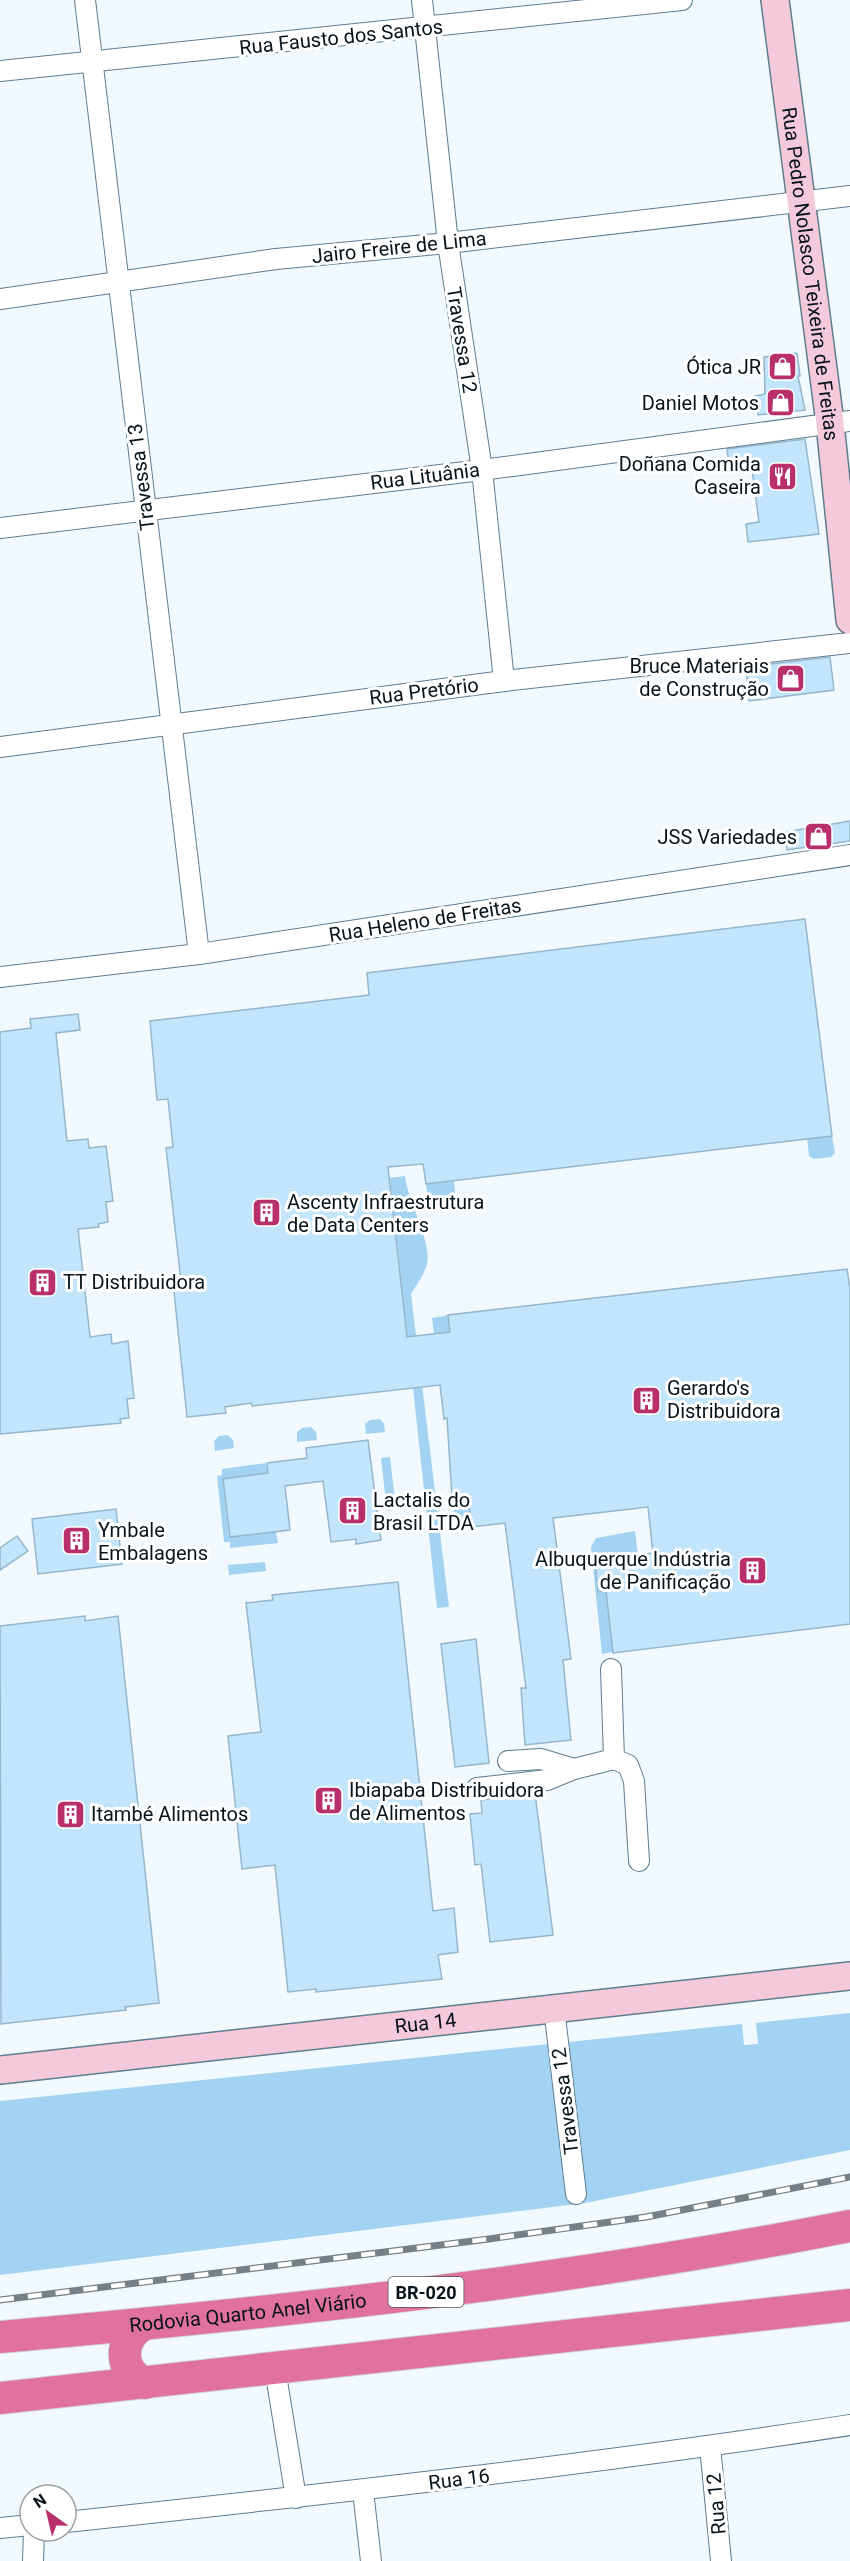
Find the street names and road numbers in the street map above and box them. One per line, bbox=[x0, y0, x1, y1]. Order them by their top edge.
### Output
street label: Rua Fausto dos Santos bbox=[238, 14, 444, 60]
street label: Rua Pedro Nolasco Teixeira de Freitas bbox=[777, 105, 844, 442]
street label: Jairo Freire de Lima bbox=[310, 226, 488, 268]
street label: Travessa 12 bbox=[442, 285, 482, 395]
street label: Travessa 13 bbox=[123, 422, 159, 532]
street label: Rua Lituânia bbox=[369, 457, 481, 495]
street label: Rua Pretório bbox=[368, 672, 480, 710]
street label: Rua Heleno de Freitas bbox=[327, 893, 523, 947]
street label: Rua 14 bbox=[393, 2008, 457, 2038]
street label: Travessa 12 bbox=[547, 2046, 583, 2156]
road number: BR-020 bbox=[388, 2277, 464, 2307]
street label: Rodovia Quarto Anel Viário bbox=[128, 2288, 368, 2337]
street label: Rua 16 bbox=[427, 2463, 491, 2495]
street label: Rua 12 bbox=[701, 2472, 731, 2536]

